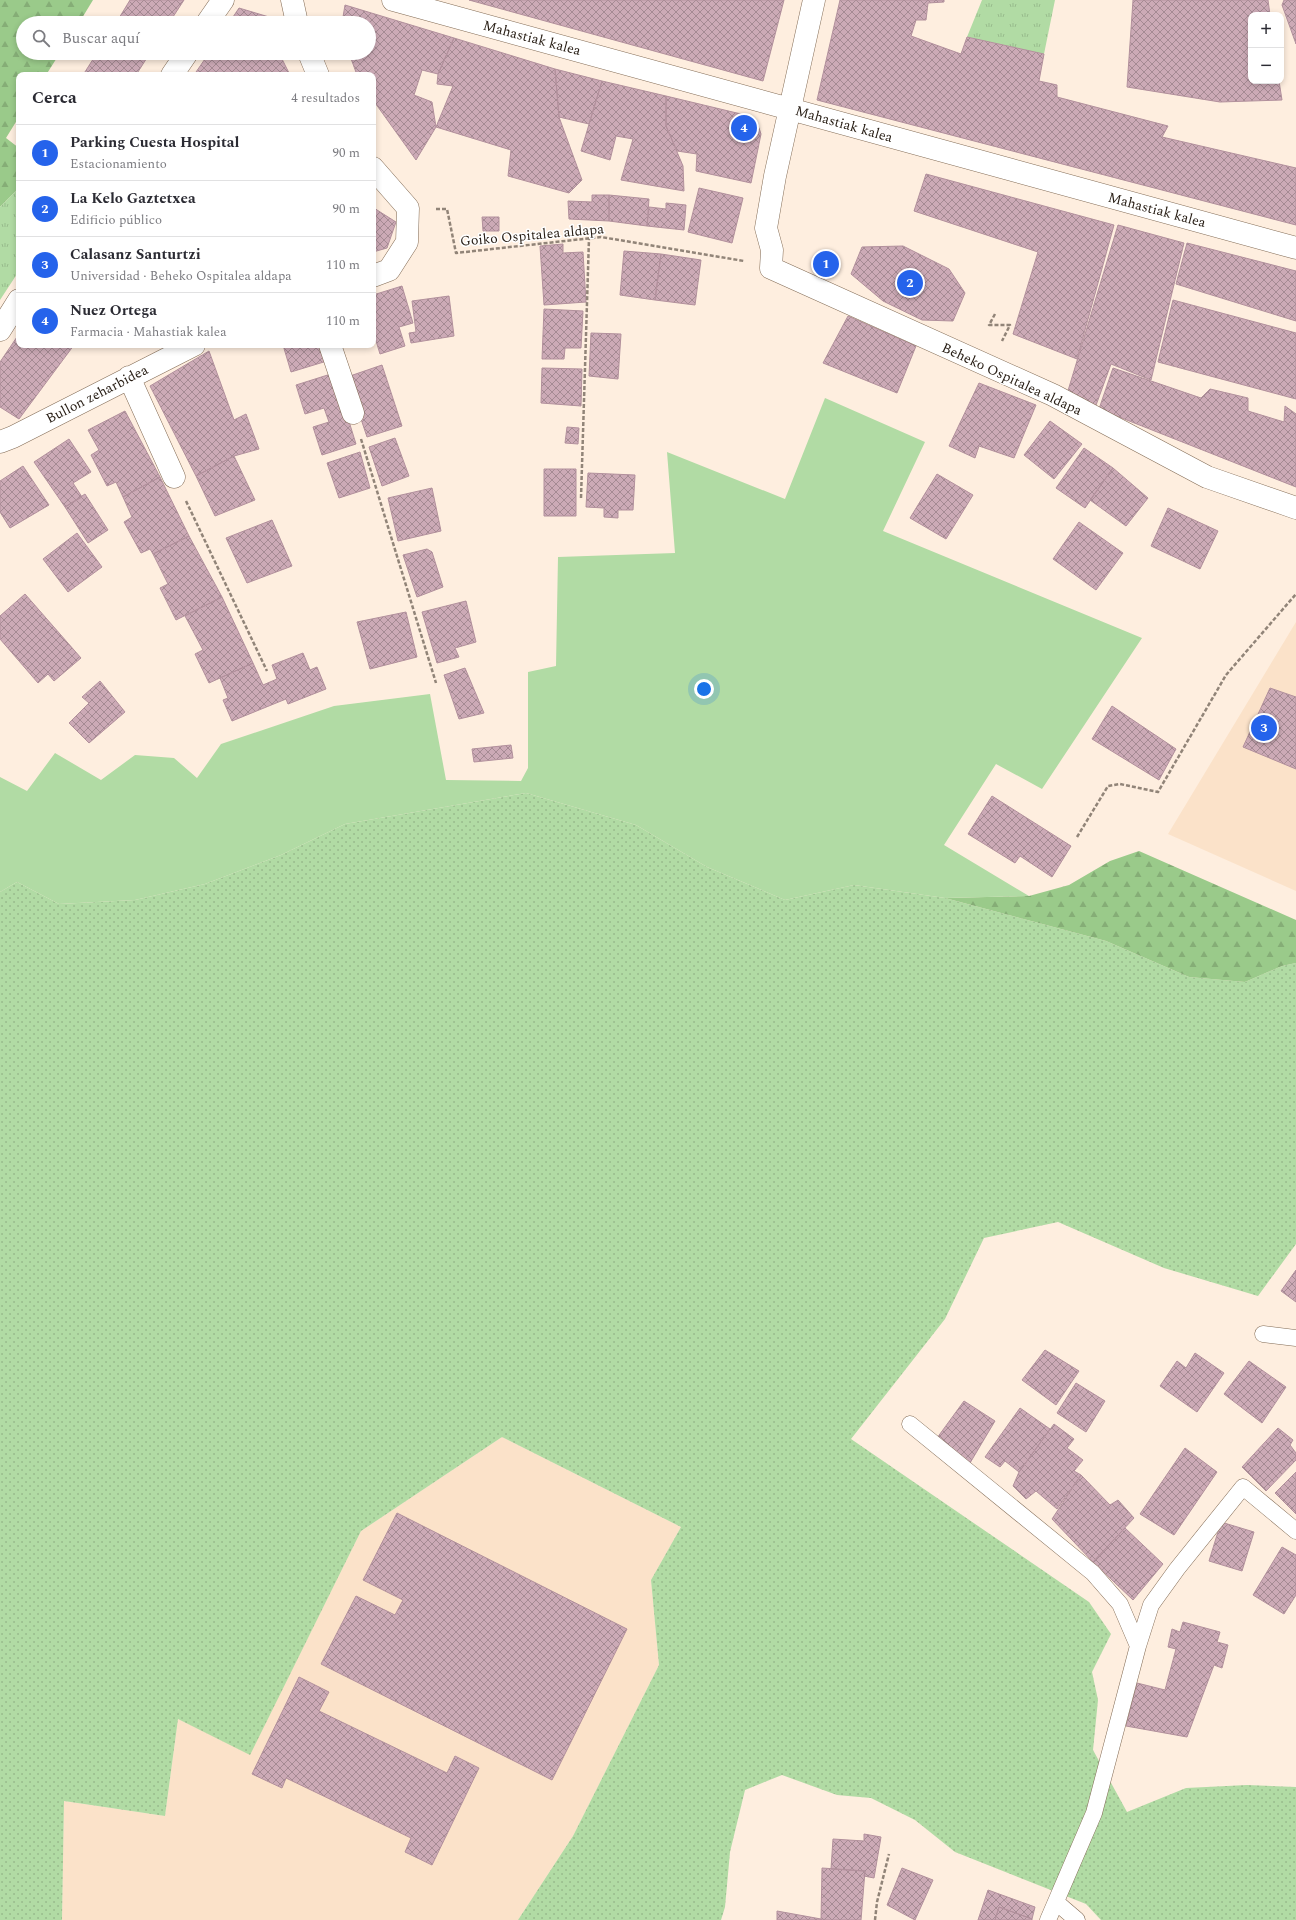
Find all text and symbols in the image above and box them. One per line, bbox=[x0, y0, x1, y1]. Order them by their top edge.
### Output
map controls bbox=[1248, 12, 1284, 84]
button: + bbox=[1248, 12, 1284, 48]
street label: Mahastiak kalea bbox=[481, 15, 583, 61]
search box bbox=[16, 16, 376, 60]
icon: search bbox=[30, 27, 52, 49]
text: Buscar aquí bbox=[62, 27, 140, 50]
button: − bbox=[1248, 48, 1284, 84]
text: Cerca bbox=[32, 85, 77, 111]
text: 4 resultados bbox=[291, 88, 360, 108]
street label: Mahastiak kalea bbox=[793, 100, 895, 148]
pin: 4 bbox=[731, 113, 757, 143]
text: Parking Cuesta Hospital bbox=[70, 131, 239, 154]
text: 1 bbox=[41, 143, 49, 163]
text: 90 m bbox=[333, 143, 360, 163]
text: Estacionamiento bbox=[70, 154, 167, 174]
text: La Kelo Gaztetxea bbox=[70, 187, 196, 210]
street label: Mahastiak kalea bbox=[1106, 187, 1208, 233]
text: 2 bbox=[41, 199, 49, 219]
text: 90 m bbox=[333, 199, 360, 219]
text: Edificio público bbox=[70, 210, 162, 230]
street label: Goiko Ospitalea aldapa bbox=[459, 218, 605, 252]
text: Calasanz Santurtzi bbox=[70, 243, 201, 266]
pin: 1 bbox=[813, 249, 839, 279]
text: 3 bbox=[41, 255, 49, 275]
text: 110 m bbox=[326, 255, 360, 275]
text: Universidad · Beheko Ospitalea aldapa bbox=[70, 266, 292, 286]
pin: 2 bbox=[897, 268, 923, 298]
text: Nuez Ortega bbox=[70, 299, 157, 322]
text: 4 bbox=[41, 311, 49, 331]
text: 110 m bbox=[326, 311, 360, 331]
text: Farmacia · Mahastiak kalea bbox=[70, 322, 227, 342]
street label: Beheko Ospitalea aldapa bbox=[938, 337, 1086, 421]
street label: Bullon zeharbidea bbox=[42, 359, 152, 429]
your location bbox=[694, 679, 714, 699]
pin: 3 bbox=[1251, 713, 1277, 743]

